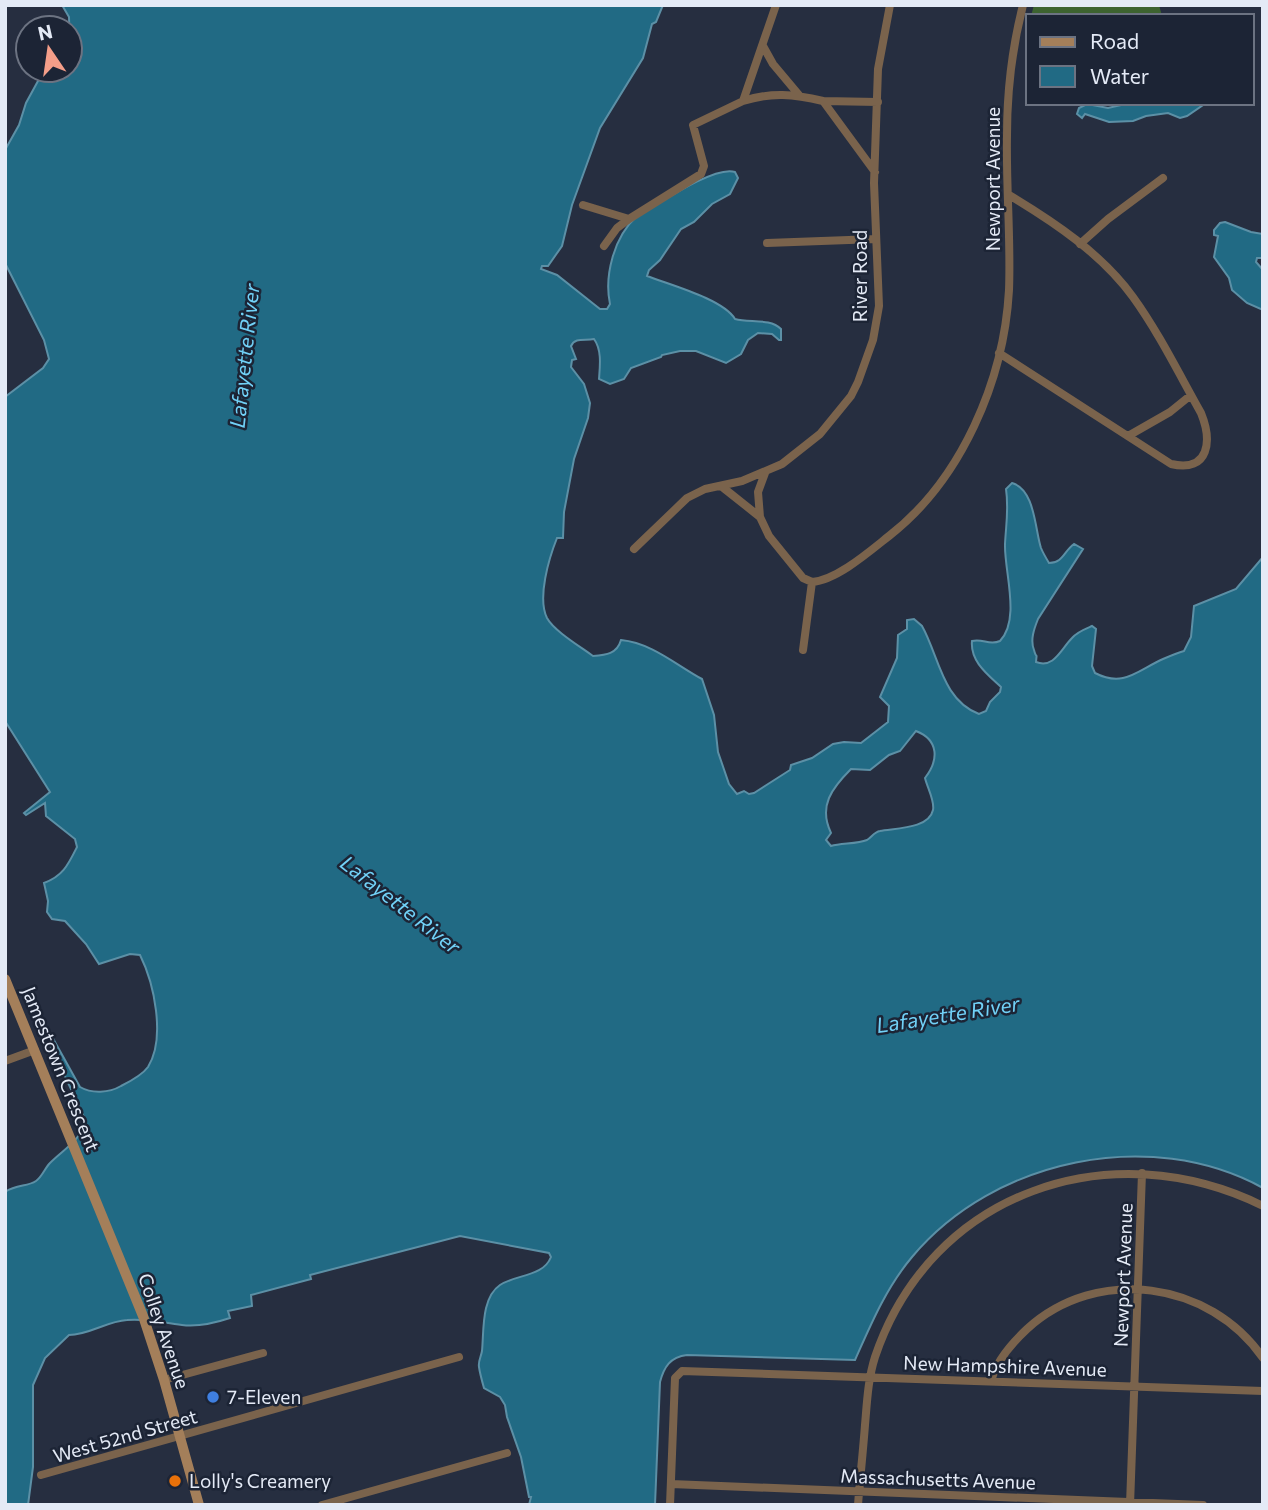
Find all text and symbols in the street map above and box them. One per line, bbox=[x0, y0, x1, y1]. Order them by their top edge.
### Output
north arrow bbox=[14, 14, 84, 84]
legend bbox=[1026, 14, 1254, 105]
text: N bbox=[36, 19, 55, 45]
text: Road bbox=[1090, 28, 1139, 53]
text: Water bbox=[1090, 63, 1149, 88]
street label: Newport Avenue bbox=[981, 107, 1004, 251]
street label: River Road bbox=[848, 230, 871, 322]
water label: Lafayette River bbox=[224, 282, 264, 429]
water label: Lafayette River bbox=[336, 849, 466, 959]
street label: Jamestown Crescent bbox=[18, 983, 105, 1155]
water label: Lafayette River bbox=[874, 990, 1022, 1037]
street label: Newport Avenue bbox=[1108, 1202, 1137, 1347]
street label: Colley Avenue bbox=[134, 1270, 195, 1392]
street label: New Hampshire Avenue bbox=[903, 1350, 1107, 1381]
place label: 7-Eleven bbox=[227, 1385, 301, 1408]
marker: 7-Eleven bbox=[205, 1389, 221, 1405]
street label: West 52nd Street bbox=[50, 1404, 200, 1467]
street label: Massachusetts Avenue bbox=[840, 1464, 1036, 1493]
place label: Lolly's Creamery bbox=[189, 1469, 331, 1492]
marker: Lolly's Creamery bbox=[167, 1473, 183, 1489]

